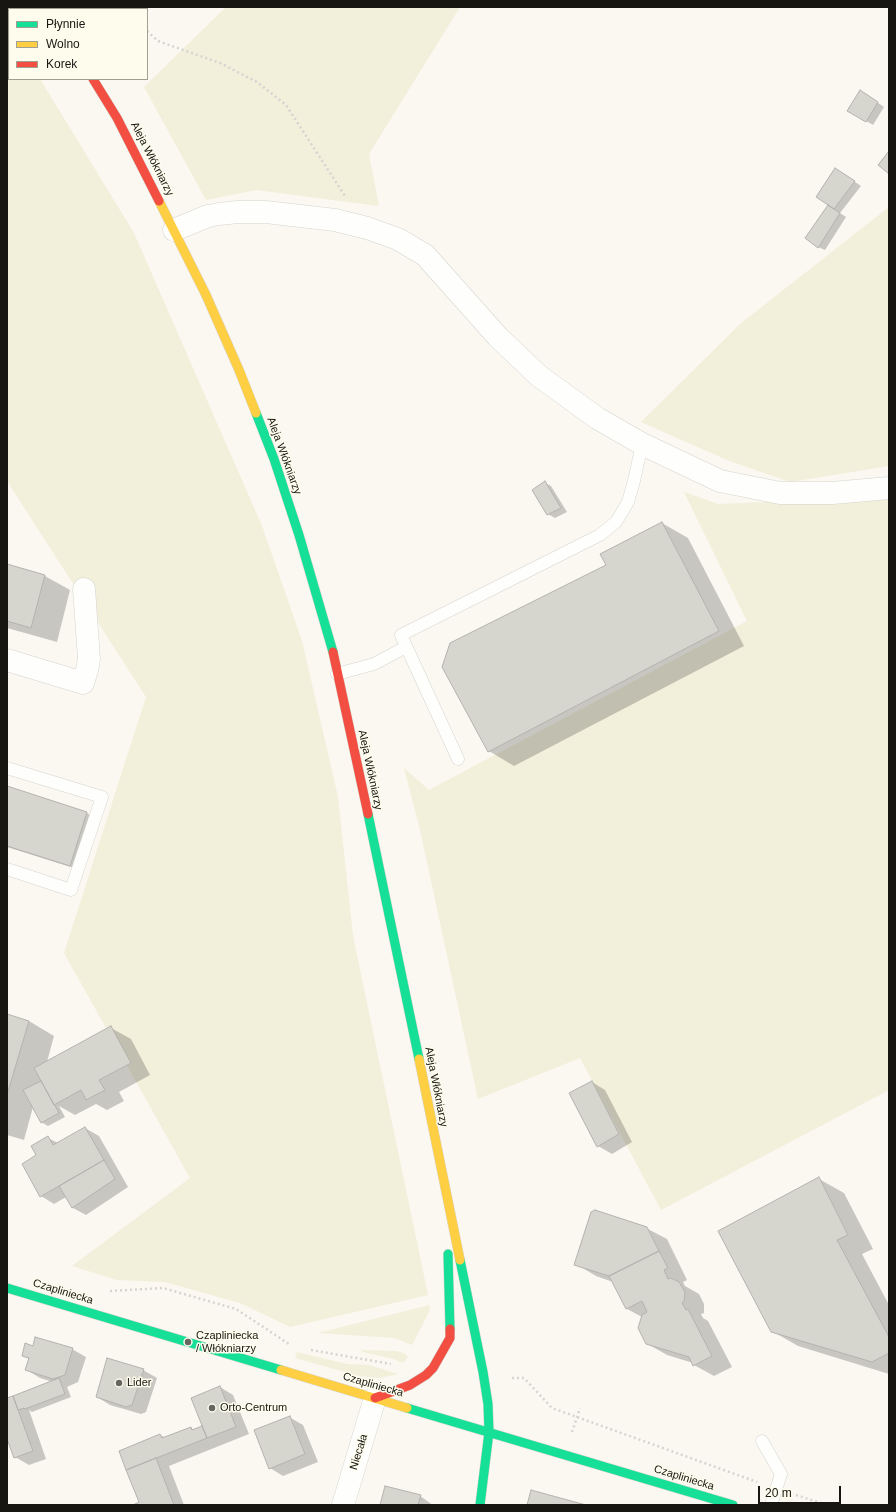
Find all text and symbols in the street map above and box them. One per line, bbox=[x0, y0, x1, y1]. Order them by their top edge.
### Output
legend bbox=[8, 8, 148, 80]
text: Płynnie bbox=[46, 17, 85, 31]
text: Wolno bbox=[46, 37, 80, 51]
text: Korek bbox=[46, 57, 77, 71]
street label: Aleja Włókniarzy bbox=[128, 120, 176, 198]
street label: Aleja Włókniarzy bbox=[264, 416, 304, 496]
street label: Aleja Włókniarzy bbox=[355, 729, 385, 811]
street label: Aleja Włókniarzy bbox=[422, 1046, 450, 1128]
street label: Czapliniecka bbox=[31, 1277, 95, 1307]
place label: Czapliniecka / Włókniarzy bbox=[196, 1329, 258, 1355]
marker: Czapliniecka / Włókniarzy bbox=[183, 1337, 193, 1347]
street label: Czapliniecka bbox=[341, 1370, 405, 1400]
place label: Lider bbox=[127, 1376, 151, 1390]
marker: Lider bbox=[114, 1378, 124, 1388]
place label: Orto-Centrum bbox=[220, 1401, 287, 1415]
marker: Orto-Centrum bbox=[207, 1403, 217, 1413]
street label: Niecała bbox=[347, 1433, 371, 1471]
street label: Czapliniecka bbox=[652, 1463, 716, 1493]
scale bar bbox=[760, 1478, 843, 1504]
text: 20 m bbox=[765, 1486, 792, 1500]

